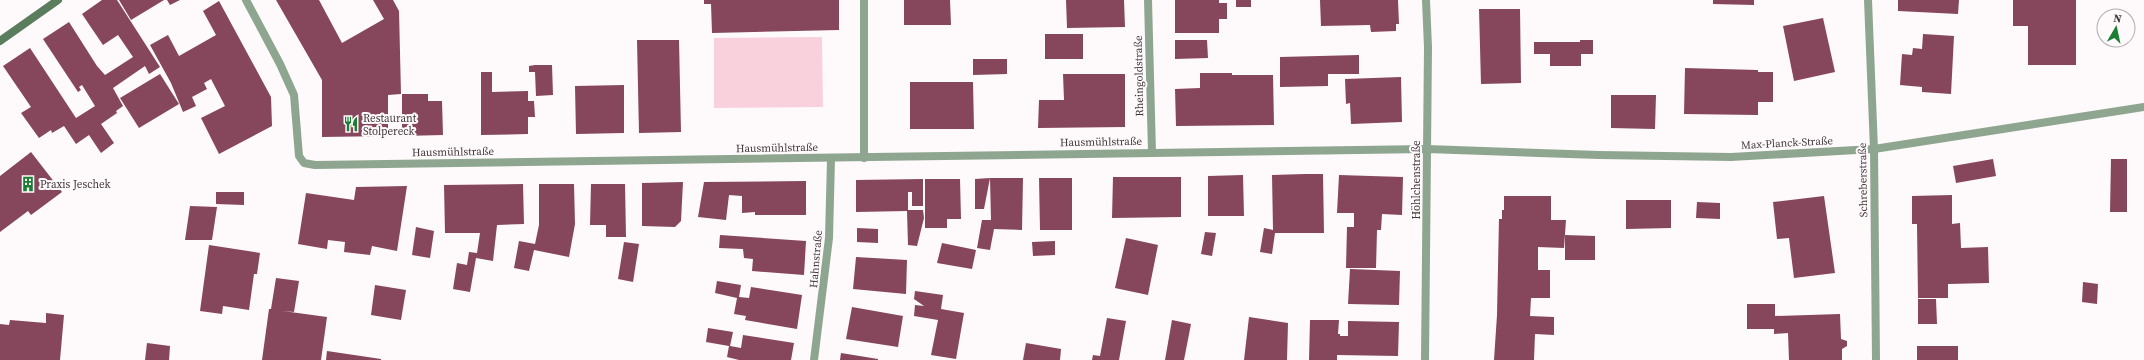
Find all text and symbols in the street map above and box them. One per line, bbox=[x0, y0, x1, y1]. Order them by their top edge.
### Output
north arrow bbox=[2096, 8, 2136, 48]
text: N bbox=[2112, 11, 2123, 27]
street label: Rheingoldstraße bbox=[1131, 35, 1147, 117]
place label: Restaurant Stolpereck bbox=[363, 111, 417, 139]
restaurant icon: Restaurant Stolpereck bbox=[342, 115, 360, 133]
street label: Max-Planck-Straße bbox=[1741, 133, 1834, 153]
street label: Hausmühlstraße bbox=[1060, 134, 1143, 150]
street label: Hausmühlstraße bbox=[736, 140, 819, 156]
street label: Höhlchenstraße bbox=[1409, 140, 1424, 220]
street label: Schreberstraße bbox=[1855, 142, 1871, 217]
street label: Hausmühlstraße bbox=[412, 144, 495, 160]
building icon: Praxis Jeschek bbox=[19, 175, 37, 193]
place label: Praxis Jeschek bbox=[40, 177, 112, 192]
street label: Hahnstraße bbox=[806, 229, 826, 289]

